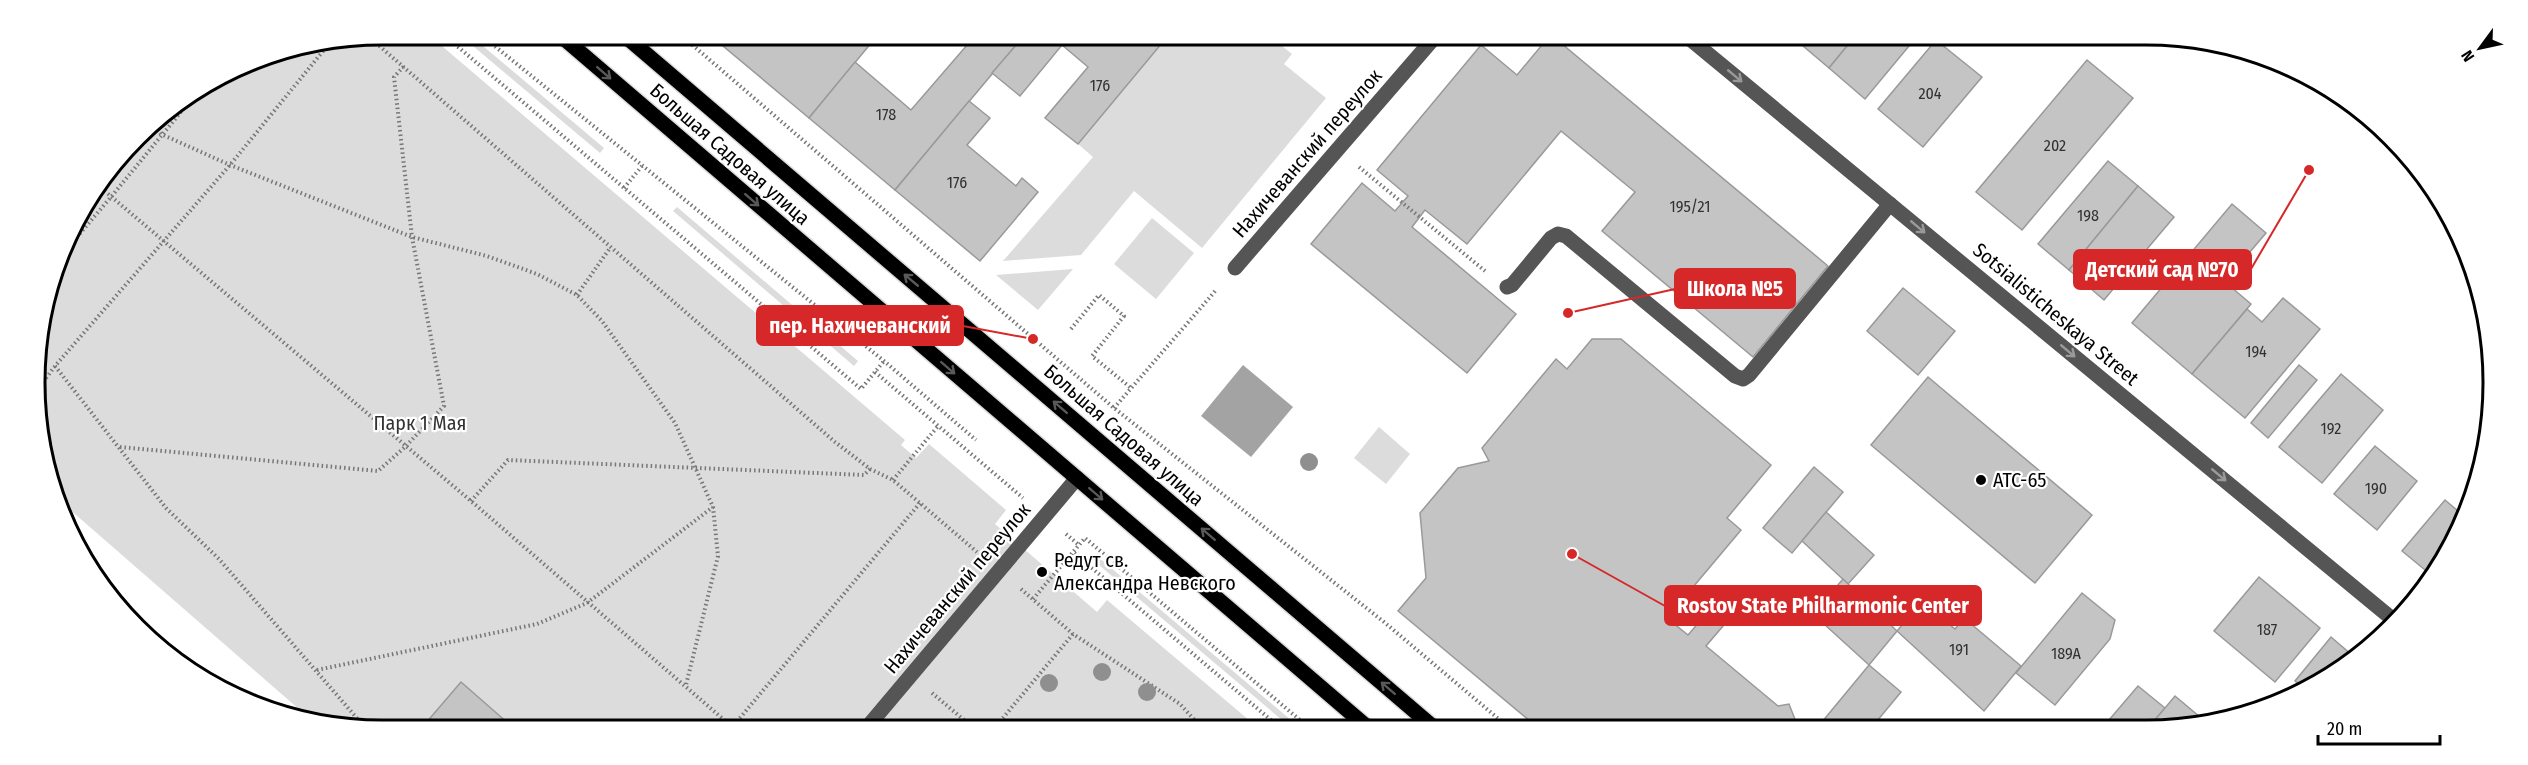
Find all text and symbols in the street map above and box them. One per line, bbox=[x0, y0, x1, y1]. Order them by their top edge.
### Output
north arrow bbox=[2450, 18, 2510, 78]
text: N bbox=[2457, 47, 2478, 65]
street label: Нахичеванский переулок bbox=[1227, 63, 1387, 242]
one-way arrow bbox=[596, 66, 611, 80]
one-way arrow bbox=[1727, 70, 1743, 83]
house number: 176 bbox=[1090, 76, 1110, 95]
street label: Большая Садовая улица bbox=[645, 78, 815, 230]
house number: 204 bbox=[1918, 84, 1942, 103]
house number: 178 bbox=[876, 105, 896, 124]
house number: 202 bbox=[2044, 136, 2066, 155]
house number: 176 bbox=[947, 173, 967, 192]
one-way arrow bbox=[744, 193, 759, 207]
house number: 195/21 bbox=[1670, 197, 1710, 216]
house number: 198 bbox=[2077, 206, 2099, 225]
one-way arrow bbox=[1910, 221, 1926, 234]
street label: Sotsialisticheskaya Street bbox=[1968, 238, 2144, 391]
callout: Детский сад №70 bbox=[2074, 250, 2251, 289]
text: Детский сад №70 bbox=[2084, 257, 2239, 283]
callout: Школа №5 bbox=[1675, 269, 1795, 308]
one-way arrow bbox=[903, 274, 919, 287]
text: Школа №5 bbox=[1687, 276, 1783, 302]
callout: пер. Нахичеванский bbox=[757, 306, 963, 345]
text: пер. Нахичеванский bbox=[769, 313, 951, 339]
house number: 194 bbox=[2245, 342, 2267, 361]
one-way arrow bbox=[2060, 345, 2076, 358]
street label: Большая Садовая улица bbox=[1039, 359, 1209, 511]
one-way arrow bbox=[940, 361, 956, 374]
one-way arrow bbox=[1053, 400, 1068, 414]
park label: Парк 1 Мая bbox=[373, 411, 467, 435]
house number: 192 bbox=[2321, 419, 2341, 438]
place label: АТС-65 bbox=[1993, 468, 2046, 492]
one-way arrow bbox=[2211, 469, 2227, 482]
marker: АТС-65 bbox=[1974, 473, 1988, 487]
house number: 190 bbox=[2365, 479, 2387, 498]
one-way arrow bbox=[1088, 487, 1104, 501]
street label: Нахичеванский переулок bbox=[879, 497, 1036, 678]
one-way arrow bbox=[1201, 527, 1216, 541]
place label: Редут св. Александра Невского bbox=[1054, 548, 1236, 595]
marker: Редут св. Александра Невского bbox=[1035, 565, 1049, 579]
callout: Rostov State Philharmonic Center bbox=[1665, 586, 1981, 625]
text: Rostov State Philharmonic Center bbox=[1677, 593, 1969, 619]
house number: 187 bbox=[2257, 620, 2278, 639]
house number: 191 bbox=[1949, 640, 1969, 659]
house number: 189А bbox=[2051, 644, 2082, 663]
one-way arrow bbox=[1381, 681, 1396, 695]
scale bar bbox=[2318, 708, 2440, 746]
text: 20 m bbox=[2327, 718, 2362, 740]

